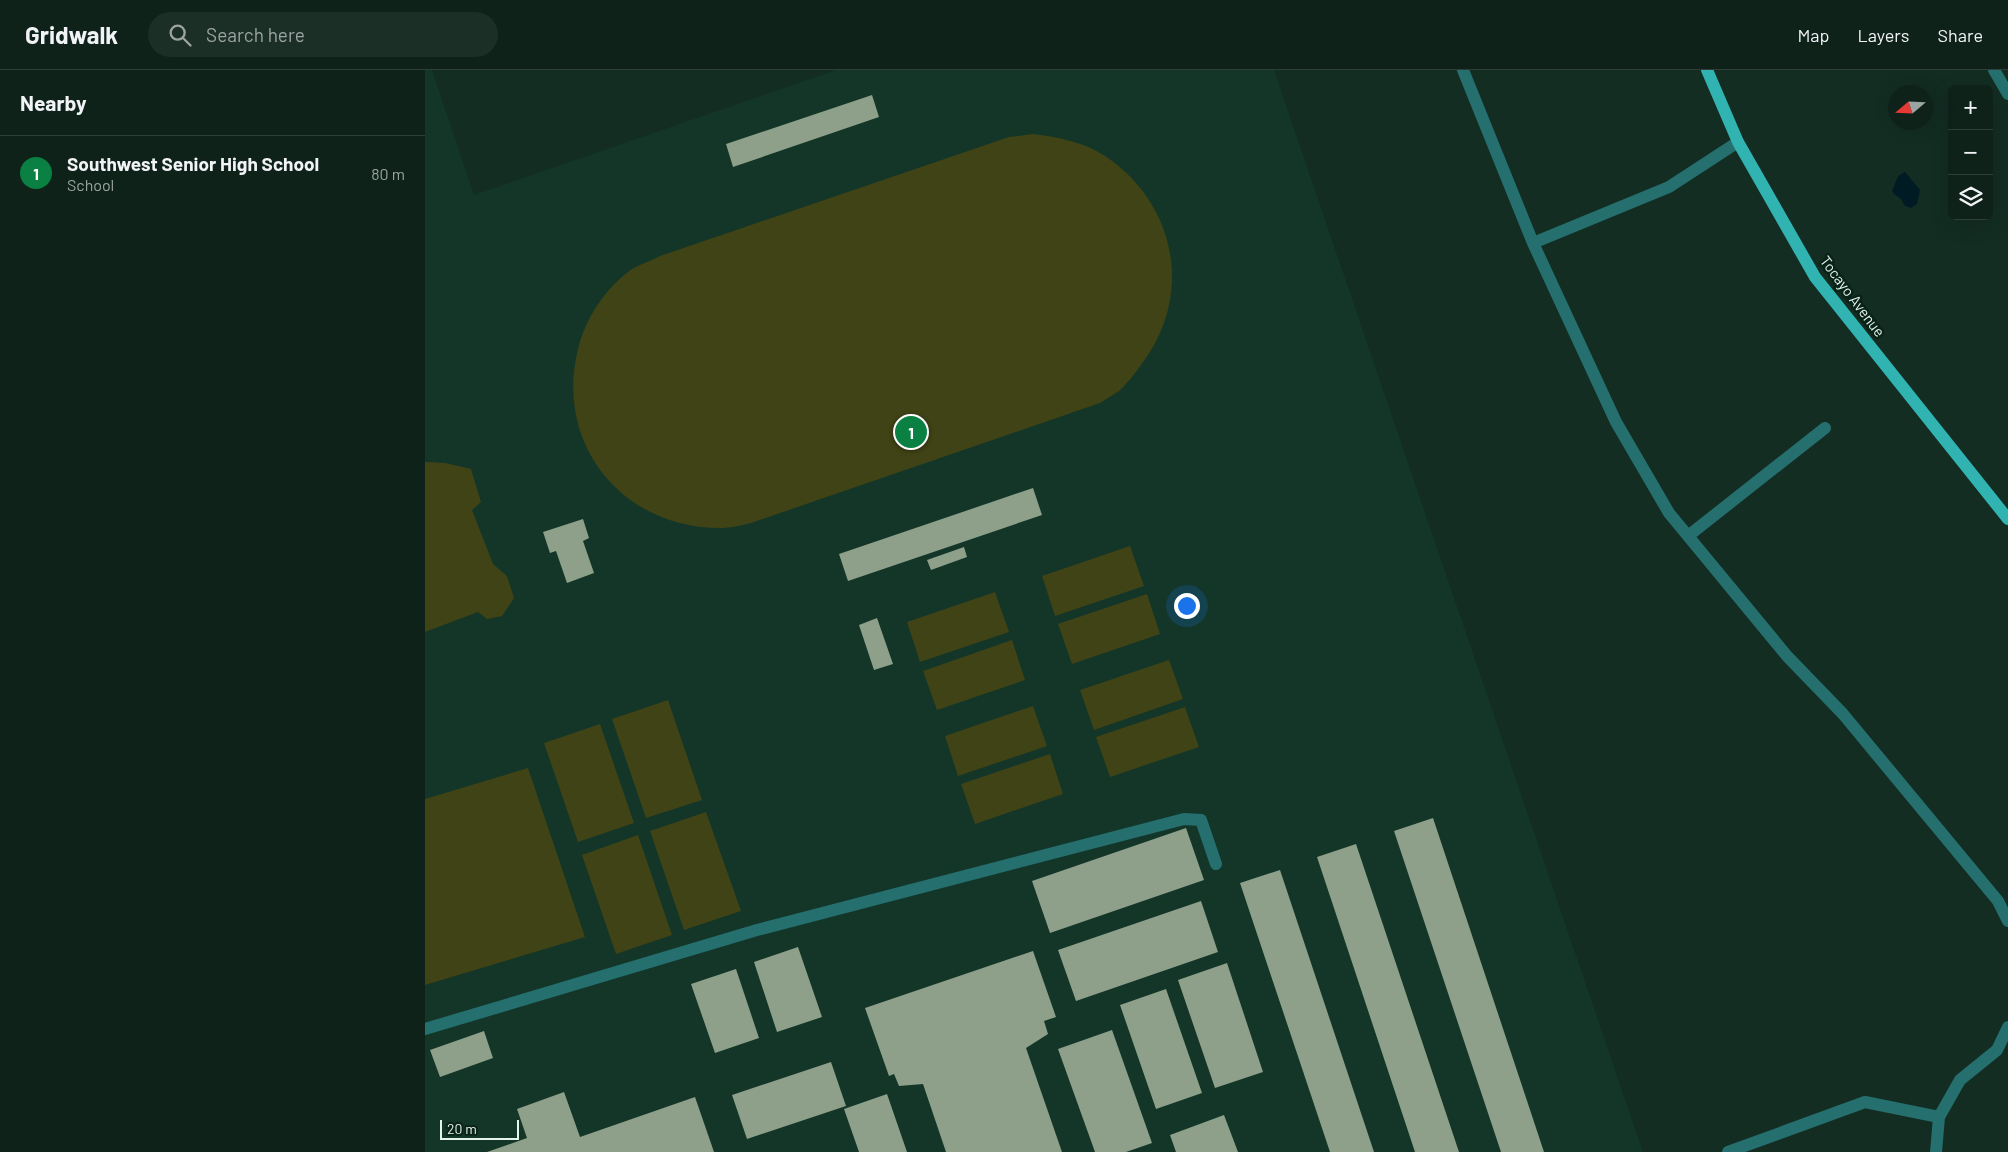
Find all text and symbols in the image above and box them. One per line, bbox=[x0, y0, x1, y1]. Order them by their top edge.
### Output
search box bbox=[148, 12, 498, 57]
text: Gridwalk bbox=[25, 20, 118, 49]
icon: search bbox=[166, 21, 194, 49]
text: Search here bbox=[206, 23, 305, 46]
text: Map bbox=[1797, 24, 1829, 46]
text: Layers bbox=[1857, 24, 1910, 46]
text: Share bbox=[1938, 24, 1983, 46]
north arrow bbox=[1888, 85, 1933, 130]
map controls bbox=[1948, 85, 1993, 220]
button: + bbox=[1948, 85, 1993, 130]
text: Nearby bbox=[20, 90, 86, 115]
button: − bbox=[1948, 130, 1993, 175]
text: Southwest Senior High School bbox=[67, 152, 319, 175]
text: 1 bbox=[33, 164, 39, 183]
text: 80 m bbox=[371, 164, 405, 183]
text: School bbox=[67, 175, 114, 194]
button: layers bbox=[1948, 175, 1993, 220]
street label: Tocayo Avenue bbox=[1817, 252, 1889, 340]
pin: 1 bbox=[895, 413, 927, 451]
your location bbox=[1174, 593, 1200, 619]
scale bar bbox=[440, 1117, 519, 1140]
text: 20 m bbox=[447, 1120, 477, 1137]

